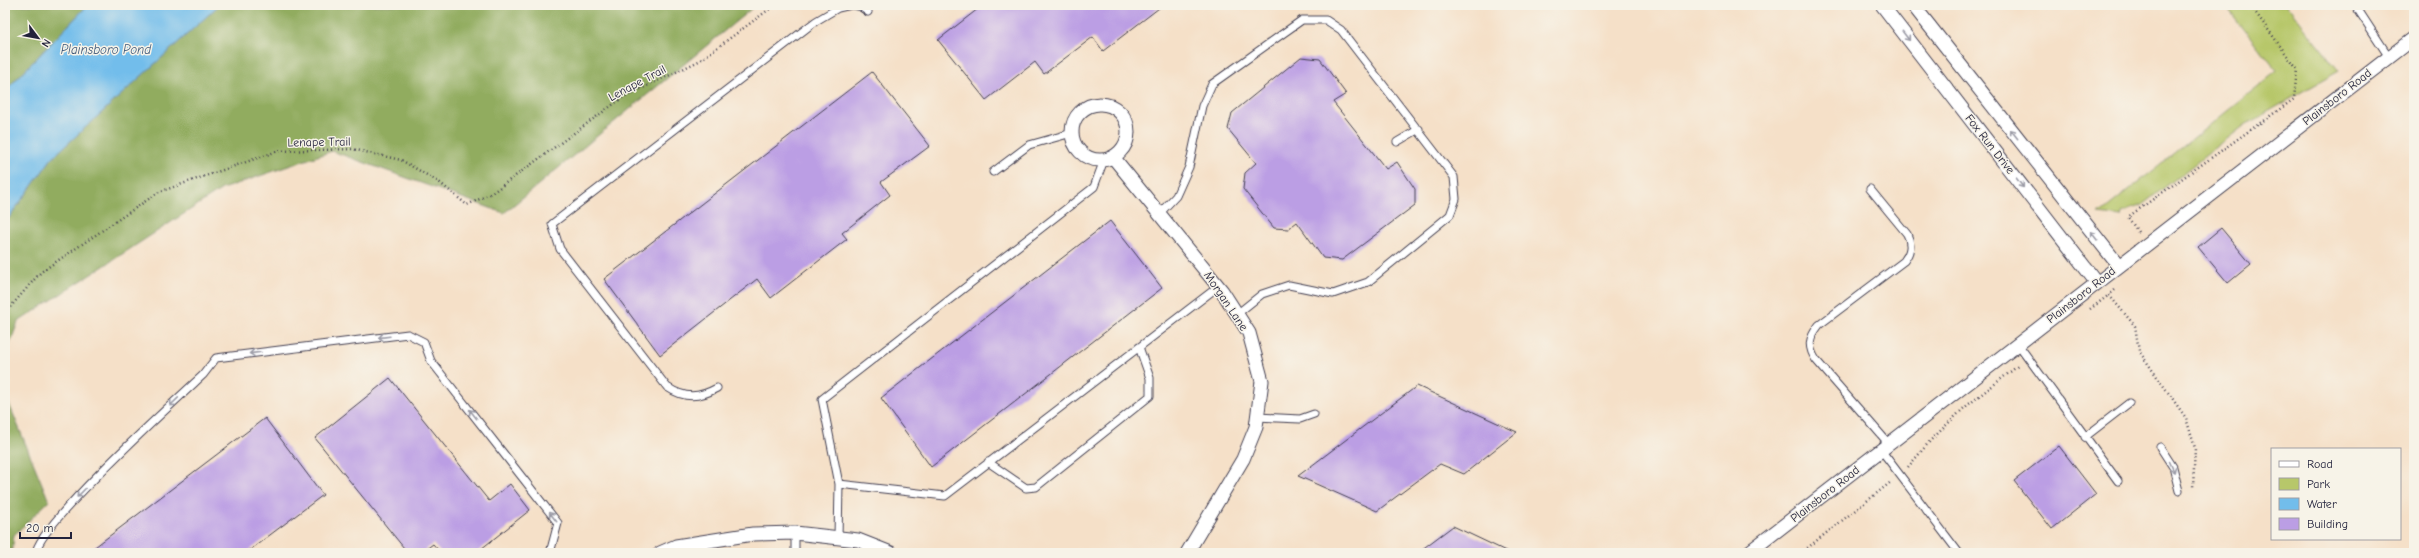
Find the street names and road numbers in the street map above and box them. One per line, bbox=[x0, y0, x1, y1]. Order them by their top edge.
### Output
street label: Lenape Trail bbox=[606, 62, 668, 104]
street label: Plainsboro Road bbox=[2300, 66, 2374, 128]
street label: Fox Run Drive bbox=[1962, 111, 2018, 177]
street label: Lenape Trail bbox=[287, 134, 351, 150]
street label: Plainsboro Road bbox=[2044, 264, 2118, 326]
street label: Morgan Lane bbox=[1201, 269, 1251, 333]
street label: Plainsboro Road bbox=[1788, 463, 1862, 525]

